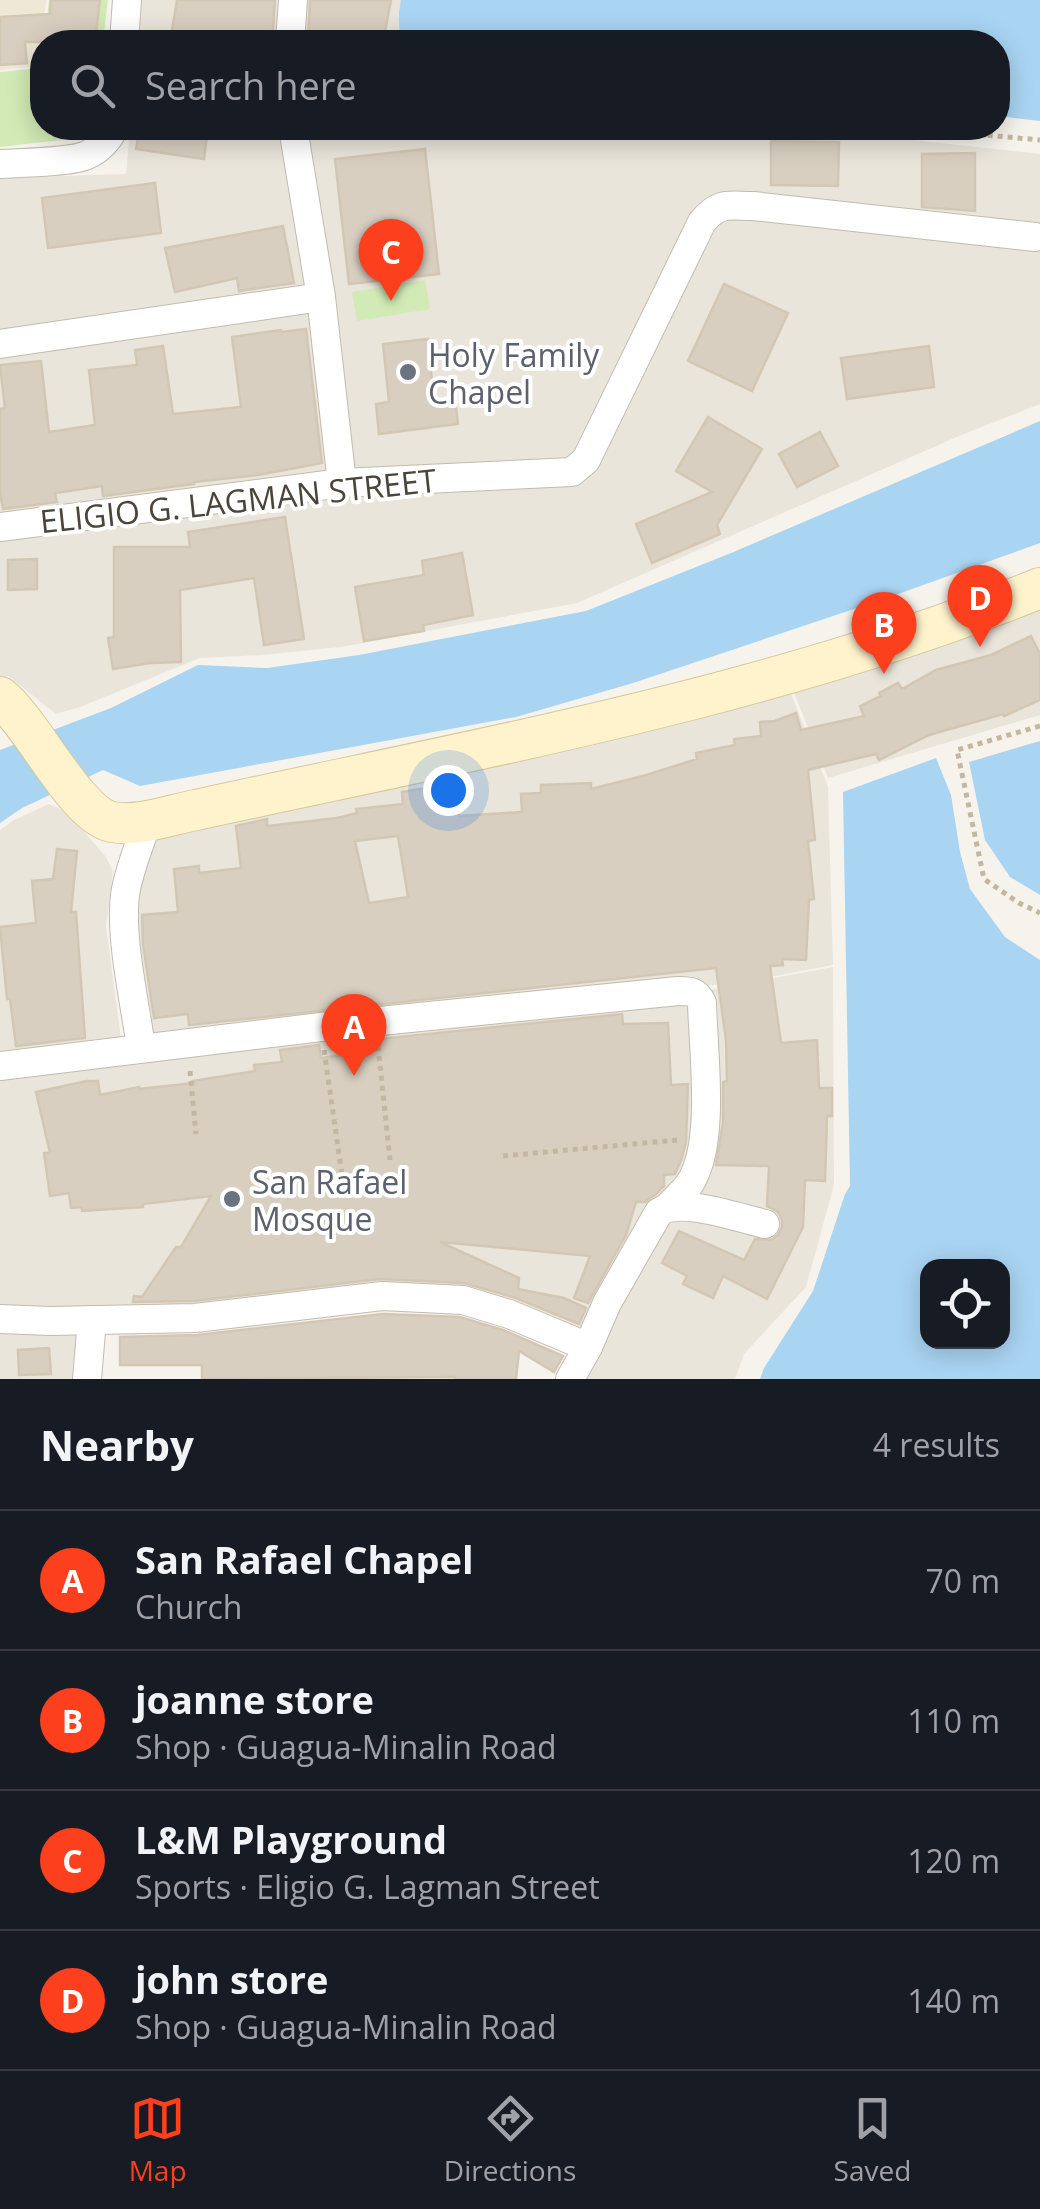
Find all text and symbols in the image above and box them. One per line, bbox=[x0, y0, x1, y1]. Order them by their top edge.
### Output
search box bbox=[30, 30, 1010, 140]
icon: search bbox=[65, 58, 120, 113]
text: Search here bbox=[145, 59, 357, 111]
pin: C bbox=[358, 218, 424, 301]
place label: Holy Family Chapel bbox=[428, 333, 600, 413]
marker: Holy Family Chapel bbox=[397, 361, 419, 383]
street label: ELIGIO G. LAGMAN STREET bbox=[38, 458, 439, 542]
pin: D bbox=[948, 564, 1012, 647]
pin: B bbox=[852, 592, 916, 674]
your location bbox=[423, 765, 474, 816]
pin: A bbox=[322, 994, 386, 1076]
place label: San Rafael Mosque bbox=[252, 1160, 407, 1240]
marker: San Rafael Mosque bbox=[221, 1188, 243, 1210]
map controls bbox=[920, 1259, 1010, 1349]
button: locate bbox=[920, 1259, 1010, 1349]
text: Nearby bbox=[40, 1416, 194, 1473]
text: 4 results bbox=[873, 1423, 1000, 1466]
text: San Rafael Chapel bbox=[135, 1533, 474, 1585]
text: A bbox=[61, 1559, 84, 1602]
text: 70 m bbox=[925, 1559, 1000, 1602]
text: Church bbox=[135, 1585, 242, 1628]
text: joanne store bbox=[135, 1673, 374, 1725]
text: B bbox=[62, 1699, 83, 1742]
text: 110 m bbox=[907, 1699, 1000, 1742]
text: Shop · Guagua-Minalin Road bbox=[135, 1725, 557, 1768]
text: L&M Playground bbox=[135, 1813, 447, 1865]
text: C bbox=[62, 1839, 83, 1882]
text: 120 m bbox=[907, 1839, 1000, 1882]
text: Sports · Eligio G. Lagman Street bbox=[135, 1865, 600, 1908]
text: john store bbox=[135, 1953, 329, 2005]
text: D bbox=[61, 1979, 84, 2022]
text: 140 m bbox=[907, 1979, 1000, 2022]
text: Shop · Guagua-Minalin Road bbox=[135, 2005, 557, 2048]
tab: Map bbox=[129, 2091, 187, 2189]
tab: Directions bbox=[444, 2091, 576, 2189]
tab: Saved bbox=[834, 2091, 911, 2189]

